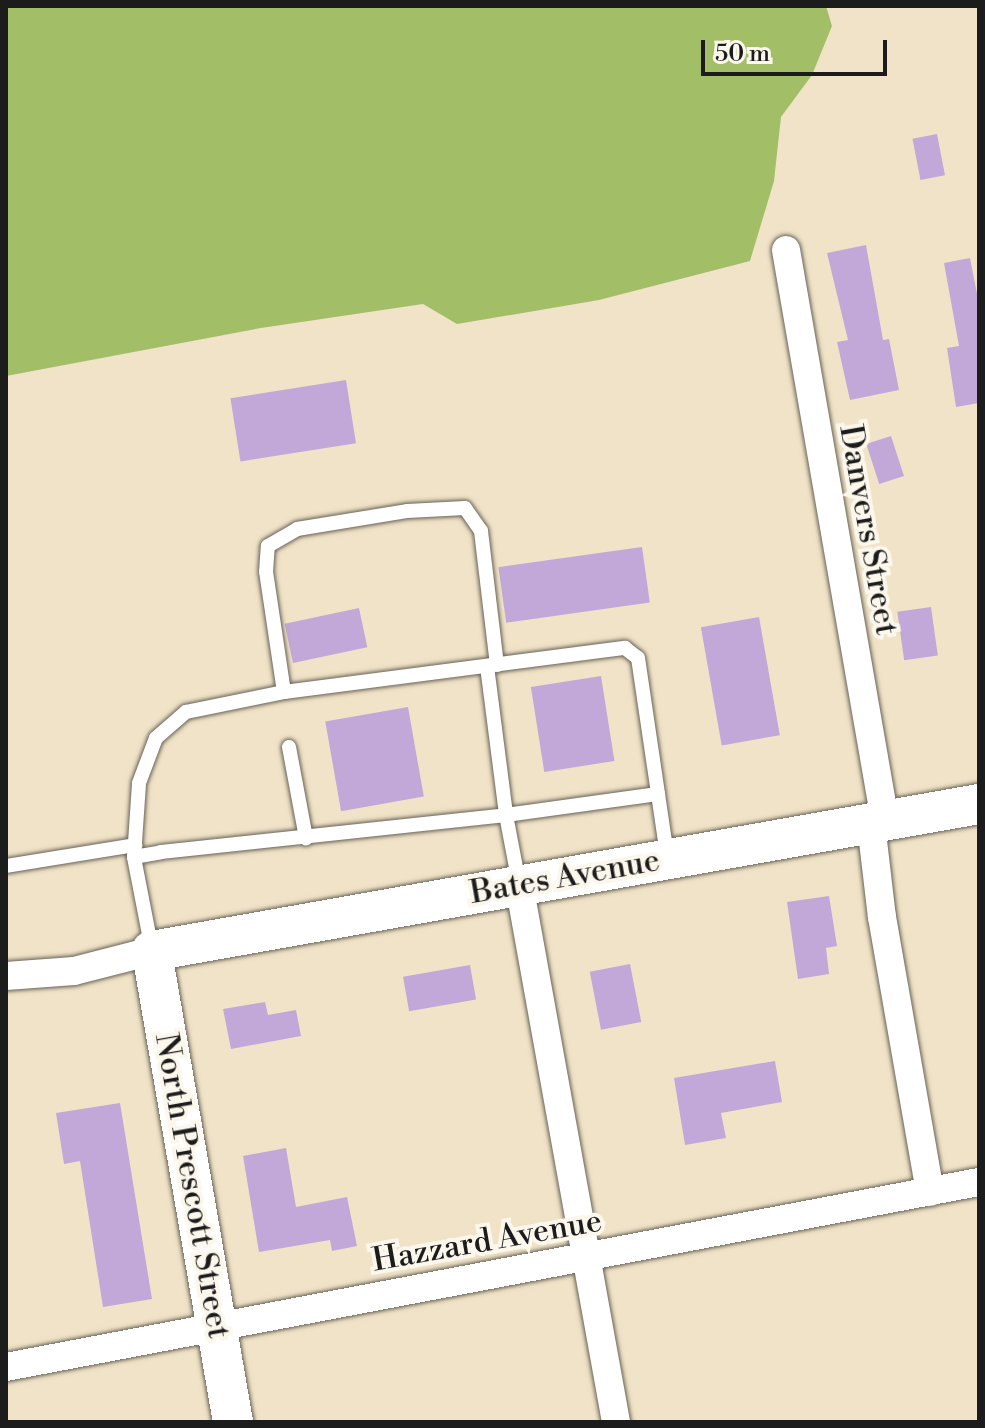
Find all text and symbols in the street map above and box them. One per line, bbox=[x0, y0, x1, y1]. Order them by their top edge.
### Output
scale bar bbox=[705, 24, 891, 74]
text: 50 m bbox=[715, 39, 770, 69]
street label: Danvers Street bbox=[831, 422, 905, 638]
street label: Bates Avenue bbox=[467, 841, 663, 913]
street label: North Prescott Street bbox=[146, 1030, 238, 1342]
street label: Hazzard Avenue bbox=[369, 1202, 605, 1280]

